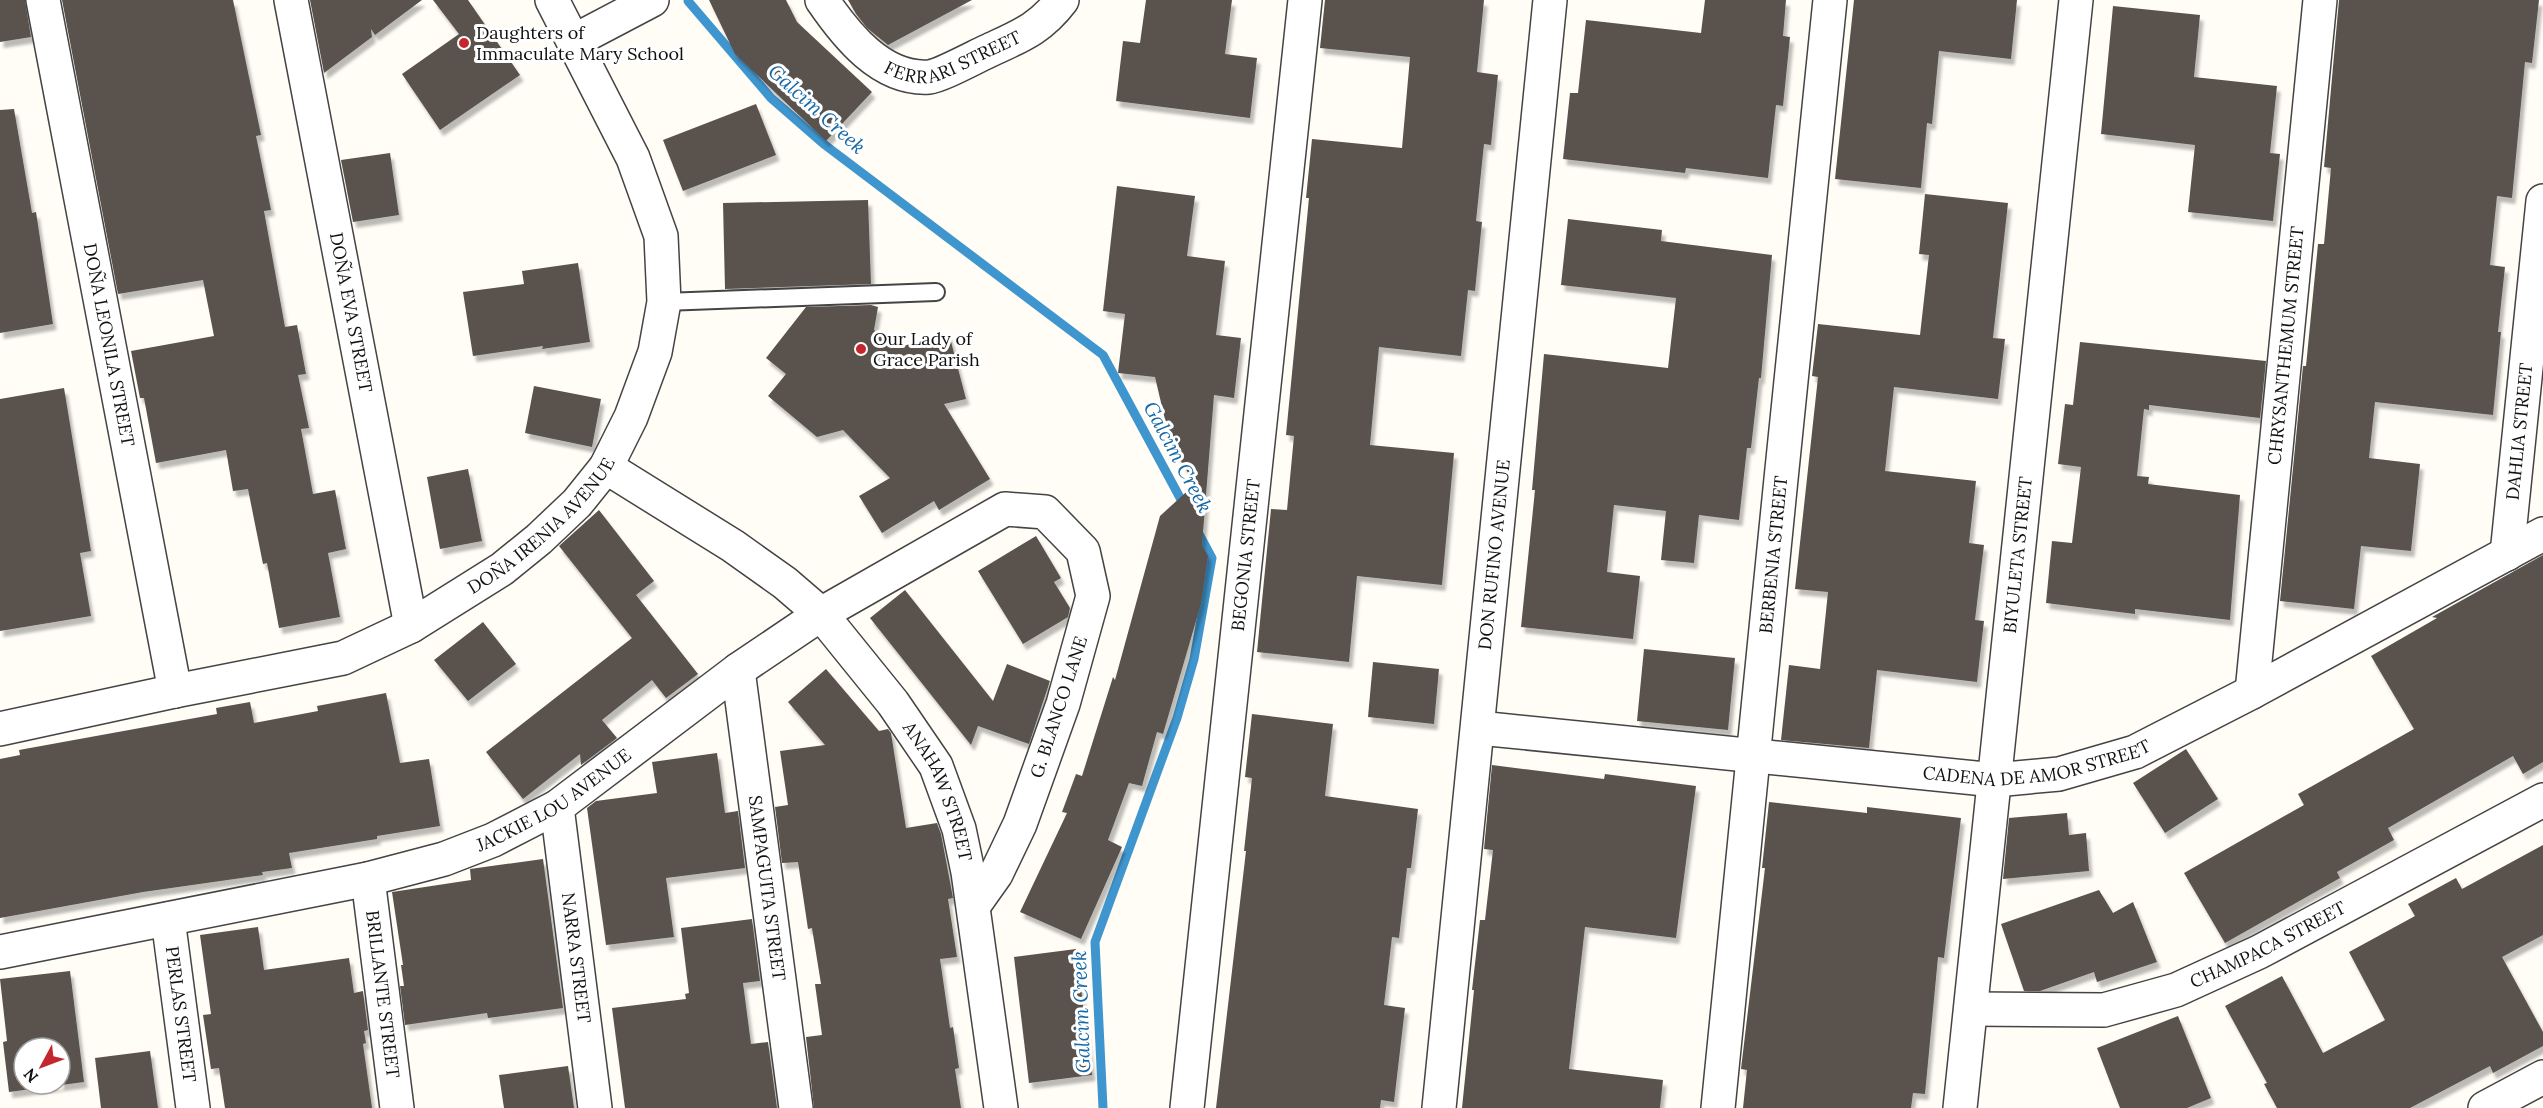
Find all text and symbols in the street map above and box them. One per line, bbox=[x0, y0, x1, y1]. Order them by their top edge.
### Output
place label: Daughters of Immaculate Mary School bbox=[476, 21, 684, 65]
street label: FERRARI STREET bbox=[881, 25, 1025, 88]
marker: Daughters of Immaculate Mary School bbox=[457, 36, 471, 50]
water label: Galcim Creek bbox=[763, 58, 871, 159]
street label: CHRYSANTHEMUM STREET bbox=[2262, 225, 2309, 466]
street label: DOÑA EVA STREET bbox=[325, 230, 378, 395]
street label: DOÑA LEONILA STREET bbox=[79, 241, 140, 449]
place label: Our Lady of Grace Parish bbox=[873, 327, 980, 371]
marker: Our Lady of Grace Parish bbox=[854, 342, 868, 356]
street label: DAHLIA STREET bbox=[2501, 361, 2537, 501]
water label: Galcim Creek bbox=[1139, 397, 1218, 517]
street label: DOÑA IRENIA AVENUE bbox=[463, 454, 620, 599]
street label: DON RUFINO AVENUE bbox=[1473, 458, 1515, 651]
street label: BERBENIA STREET bbox=[1754, 474, 1792, 635]
street label: BIYULETA STREET bbox=[1998, 475, 2037, 635]
street label: BEGONIA STREET bbox=[1226, 477, 1265, 632]
street label: G. BLANCO LANE bbox=[1025, 633, 1092, 781]
street label: ANAHAW STREET bbox=[898, 716, 978, 864]
street label: CADENA DE AMOR STREET bbox=[1922, 734, 2155, 791]
street label: JACKIE LOU AVENUE bbox=[472, 743, 635, 857]
street label: SAMPAGUITA STREET bbox=[744, 794, 791, 983]
street label: NARRA STREET bbox=[557, 891, 596, 1025]
street label: CHAMPACA STREET bbox=[2186, 896, 2350, 993]
street label: BRILLANTE STREET bbox=[361, 909, 405, 1080]
street label: PERLAS STREET bbox=[161, 945, 202, 1084]
water label: Galcim Creek bbox=[1066, 950, 1095, 1074]
north arrow bbox=[12, 1036, 72, 1096]
text: N bbox=[19, 1065, 42, 1087]

